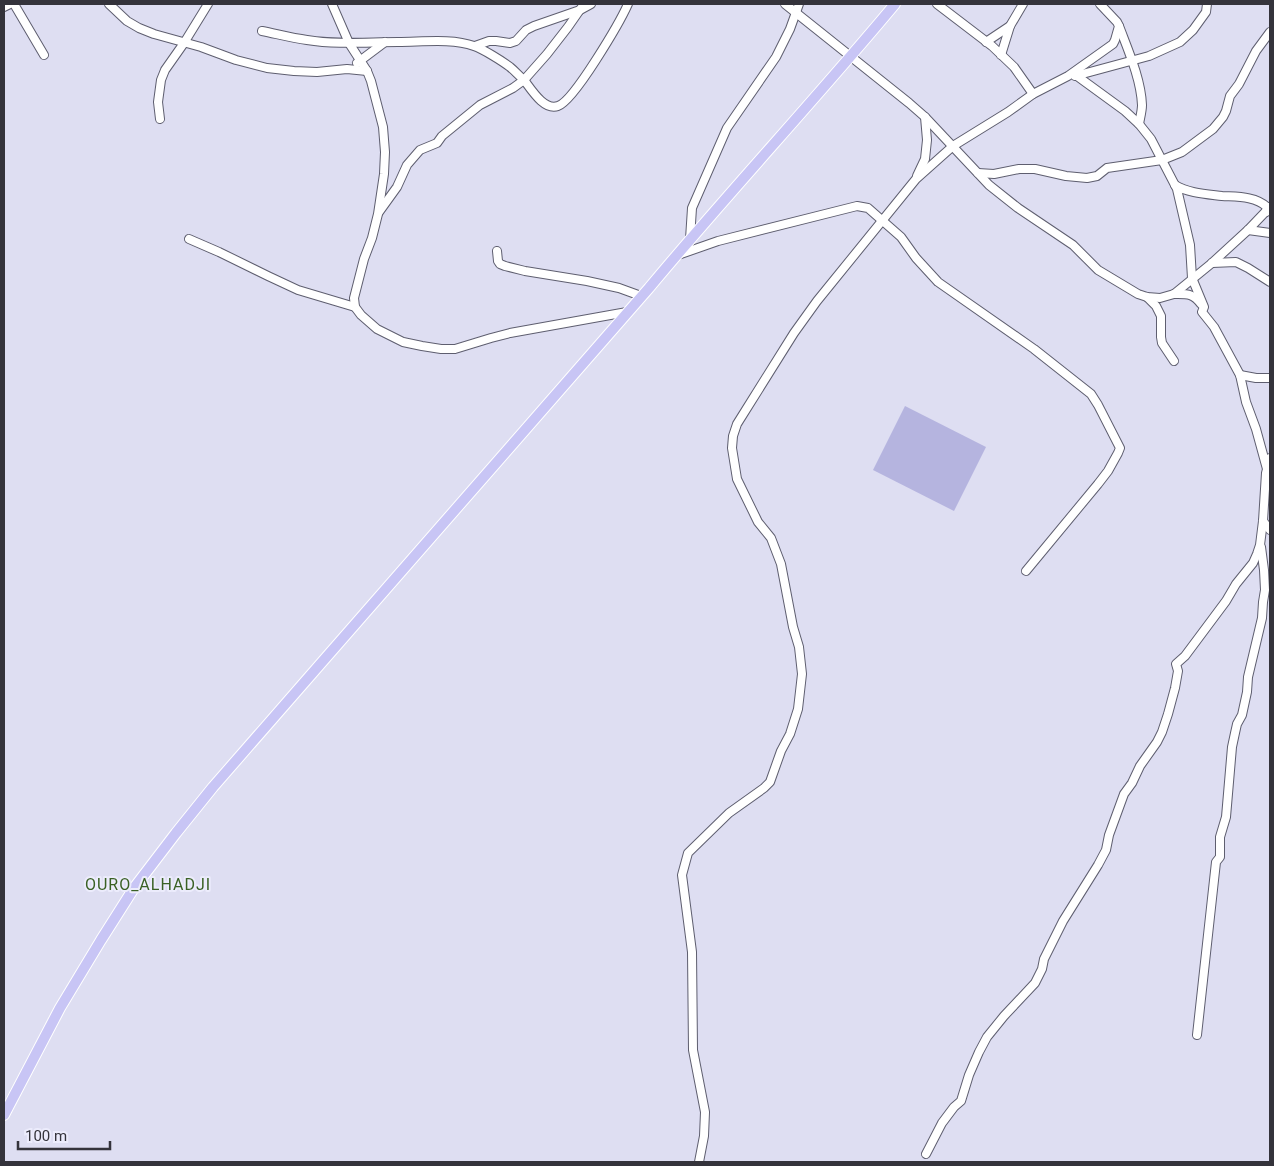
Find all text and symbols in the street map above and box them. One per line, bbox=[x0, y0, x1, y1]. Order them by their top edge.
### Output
district label: OURO_ALHADJI bbox=[85, 875, 211, 894]
scale bar bbox=[18, 1118, 110, 1150]
text: 100 m bbox=[25, 1127, 67, 1145]

